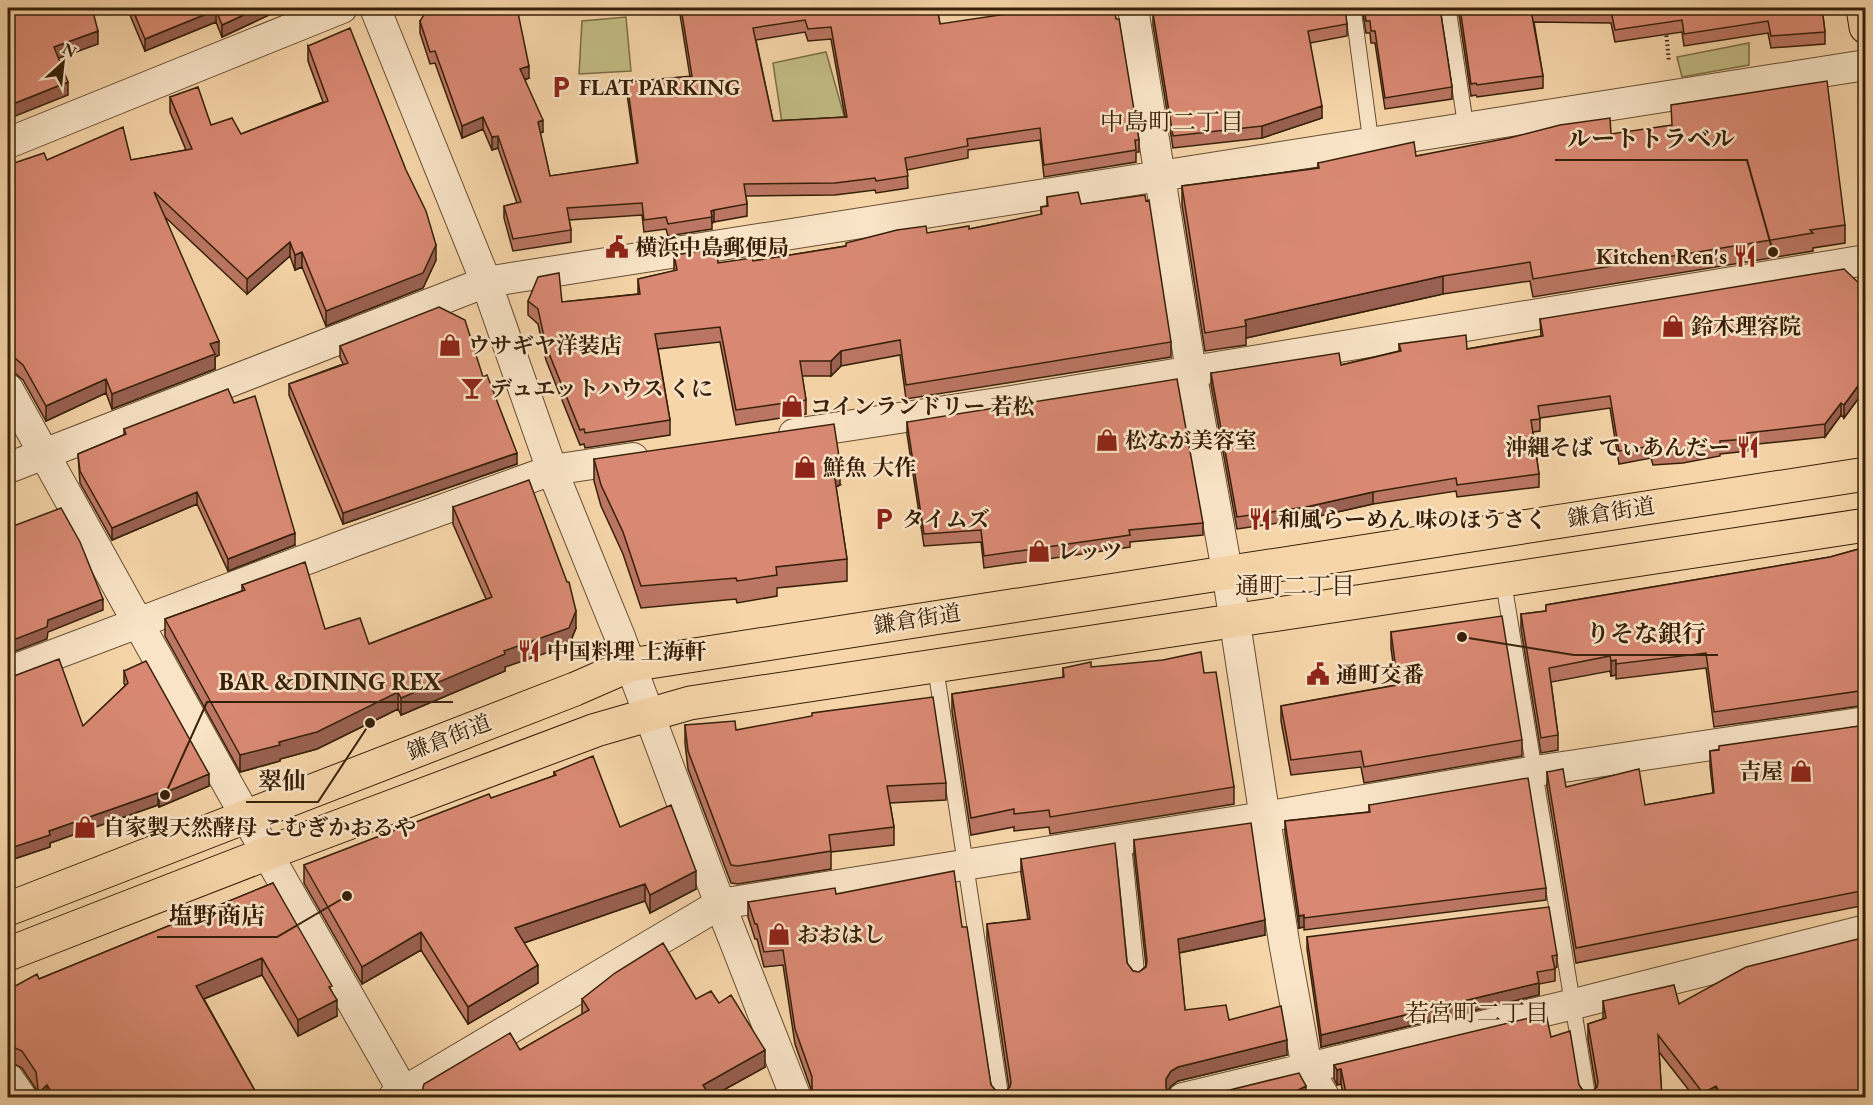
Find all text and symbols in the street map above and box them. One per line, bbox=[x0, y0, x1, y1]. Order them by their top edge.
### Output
north arrow bbox=[33, 33, 93, 93]
text: N bbox=[59, 38, 80, 62]
place label: FLAT PARKING bbox=[579, 73, 741, 102]
parking icon: FLAT PARKING bbox=[548, 74, 574, 100]
district label: 中島町二丁目 bbox=[1100, 106, 1244, 137]
callout: ルートトラベル bbox=[1555, 118, 1747, 160]
text: ルートトラベル bbox=[1567, 123, 1735, 154]
place label: 横浜中島郵便局 bbox=[635, 233, 789, 262]
public building icon: 横浜中島郵便局 bbox=[604, 234, 630, 260]
place label: Kitchen Ren's bbox=[1596, 242, 1727, 271]
restaurant icon: Kitchen Ren's bbox=[1732, 243, 1758, 269]
place label: 鈴木理容院 bbox=[1691, 312, 1801, 341]
shop icon: 鈴木理容院 bbox=[1660, 313, 1686, 339]
place label: ウサギヤ洋装店 bbox=[468, 331, 622, 360]
shop icon: ウサギヤ洋装店 bbox=[437, 332, 463, 358]
place label: デュエットハウス くに bbox=[490, 374, 713, 403]
bar icon: デュエットハウス くに bbox=[459, 375, 485, 401]
place label: コインランドリー 若松 bbox=[810, 392, 1035, 421]
shop icon: コインランドリー 若松 bbox=[779, 393, 805, 419]
place label: 松なが美容室 bbox=[1125, 426, 1257, 455]
shop icon: 松なが美容室 bbox=[1094, 427, 1120, 453]
place label: 沖縄そば てぃあんだー bbox=[1505, 433, 1730, 462]
restaurant icon: 沖縄そば てぃあんだー bbox=[1735, 434, 1761, 460]
place label: 鮮魚 大作 bbox=[823, 453, 916, 482]
shop icon: 鮮魚 大作 bbox=[792, 454, 818, 480]
street label: 鎌倉街道 bbox=[1565, 491, 1657, 533]
place label: タイムズ bbox=[902, 505, 990, 534]
place label: 和風らーめん 味のほうさく bbox=[1278, 505, 1547, 534]
parking icon: タイムズ bbox=[871, 506, 897, 532]
restaurant icon: 和風らーめん 味のほうさく bbox=[1247, 506, 1273, 532]
place label: レッツ bbox=[1057, 537, 1123, 566]
shop icon: レッツ bbox=[1026, 538, 1052, 564]
district label: 通町二丁目 bbox=[1235, 570, 1355, 601]
street label: 鎌倉街道 bbox=[871, 598, 963, 640]
callout: りそな銀行 bbox=[1574, 613, 1718, 655]
text: りそな銀行 bbox=[1586, 618, 1706, 649]
place label: 中国料理 上海軒 bbox=[547, 637, 706, 666]
restaurant icon: 中国料理 上海軒 bbox=[516, 638, 542, 664]
callout: BAR &DINING REX bbox=[207, 660, 453, 702]
place label: 通町交番 bbox=[1336, 660, 1424, 689]
public building icon: 通町交番 bbox=[1305, 661, 1331, 687]
text: BAR &DINING REX bbox=[219, 666, 441, 697]
street label: 鎌倉街道 bbox=[403, 708, 495, 766]
place label: 吉屋 bbox=[1739, 757, 1783, 786]
shop icon: 吉屋 bbox=[1788, 758, 1814, 784]
callout: 翠仙 bbox=[246, 760, 318, 802]
text: 翠仙 bbox=[258, 765, 306, 796]
place label: 自家製天然酵母 こむぎかおるや bbox=[103, 813, 416, 842]
shop icon: 自家製天然酵母 こむぎかおるや bbox=[72, 814, 98, 840]
callout: 塩野商店 bbox=[157, 895, 277, 937]
text: 塩野商店 bbox=[169, 900, 265, 931]
place label: おおはし bbox=[797, 920, 885, 949]
shop icon: おおはし bbox=[766, 921, 792, 947]
district label: 若宮町二丁目 bbox=[1405, 997, 1549, 1028]

